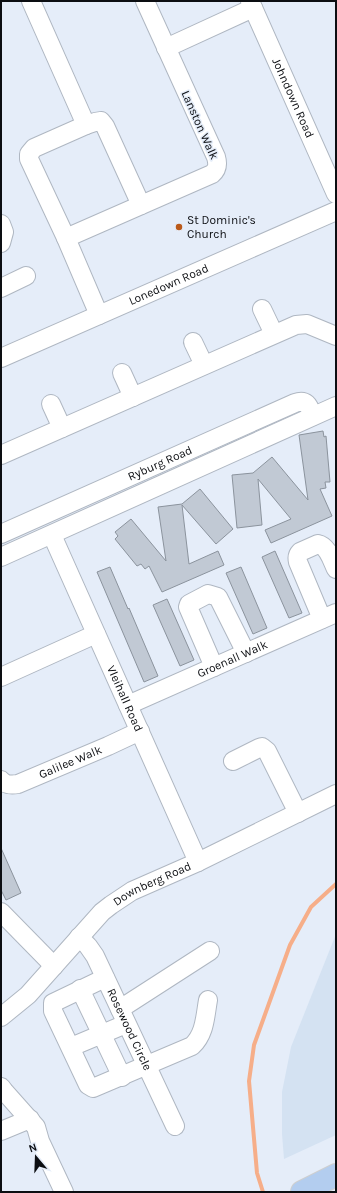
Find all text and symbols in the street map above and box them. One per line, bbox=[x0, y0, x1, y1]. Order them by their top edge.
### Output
street label: Johndown Road bbox=[269, 56, 317, 140]
street label: Lanston Walk bbox=[179, 88, 222, 162]
place label: St Dominic's Church bbox=[187, 213, 256, 241]
marker: St Dominic's Church bbox=[174, 222, 184, 232]
street label: Lonedown Road bbox=[126, 261, 211, 308]
street label: Ryburg Road bbox=[126, 443, 194, 484]
street label: Groenall Walk bbox=[195, 637, 270, 681]
street label: Vleihall Road bbox=[104, 663, 146, 734]
street label: Galilee Walk bbox=[37, 742, 104, 781]
street label: Downberg Road bbox=[110, 859, 193, 909]
street label: Rosewood Circle bbox=[104, 986, 155, 1073]
north arrow bbox=[16, 1137, 56, 1177]
text: N bbox=[27, 1141, 39, 1155]

